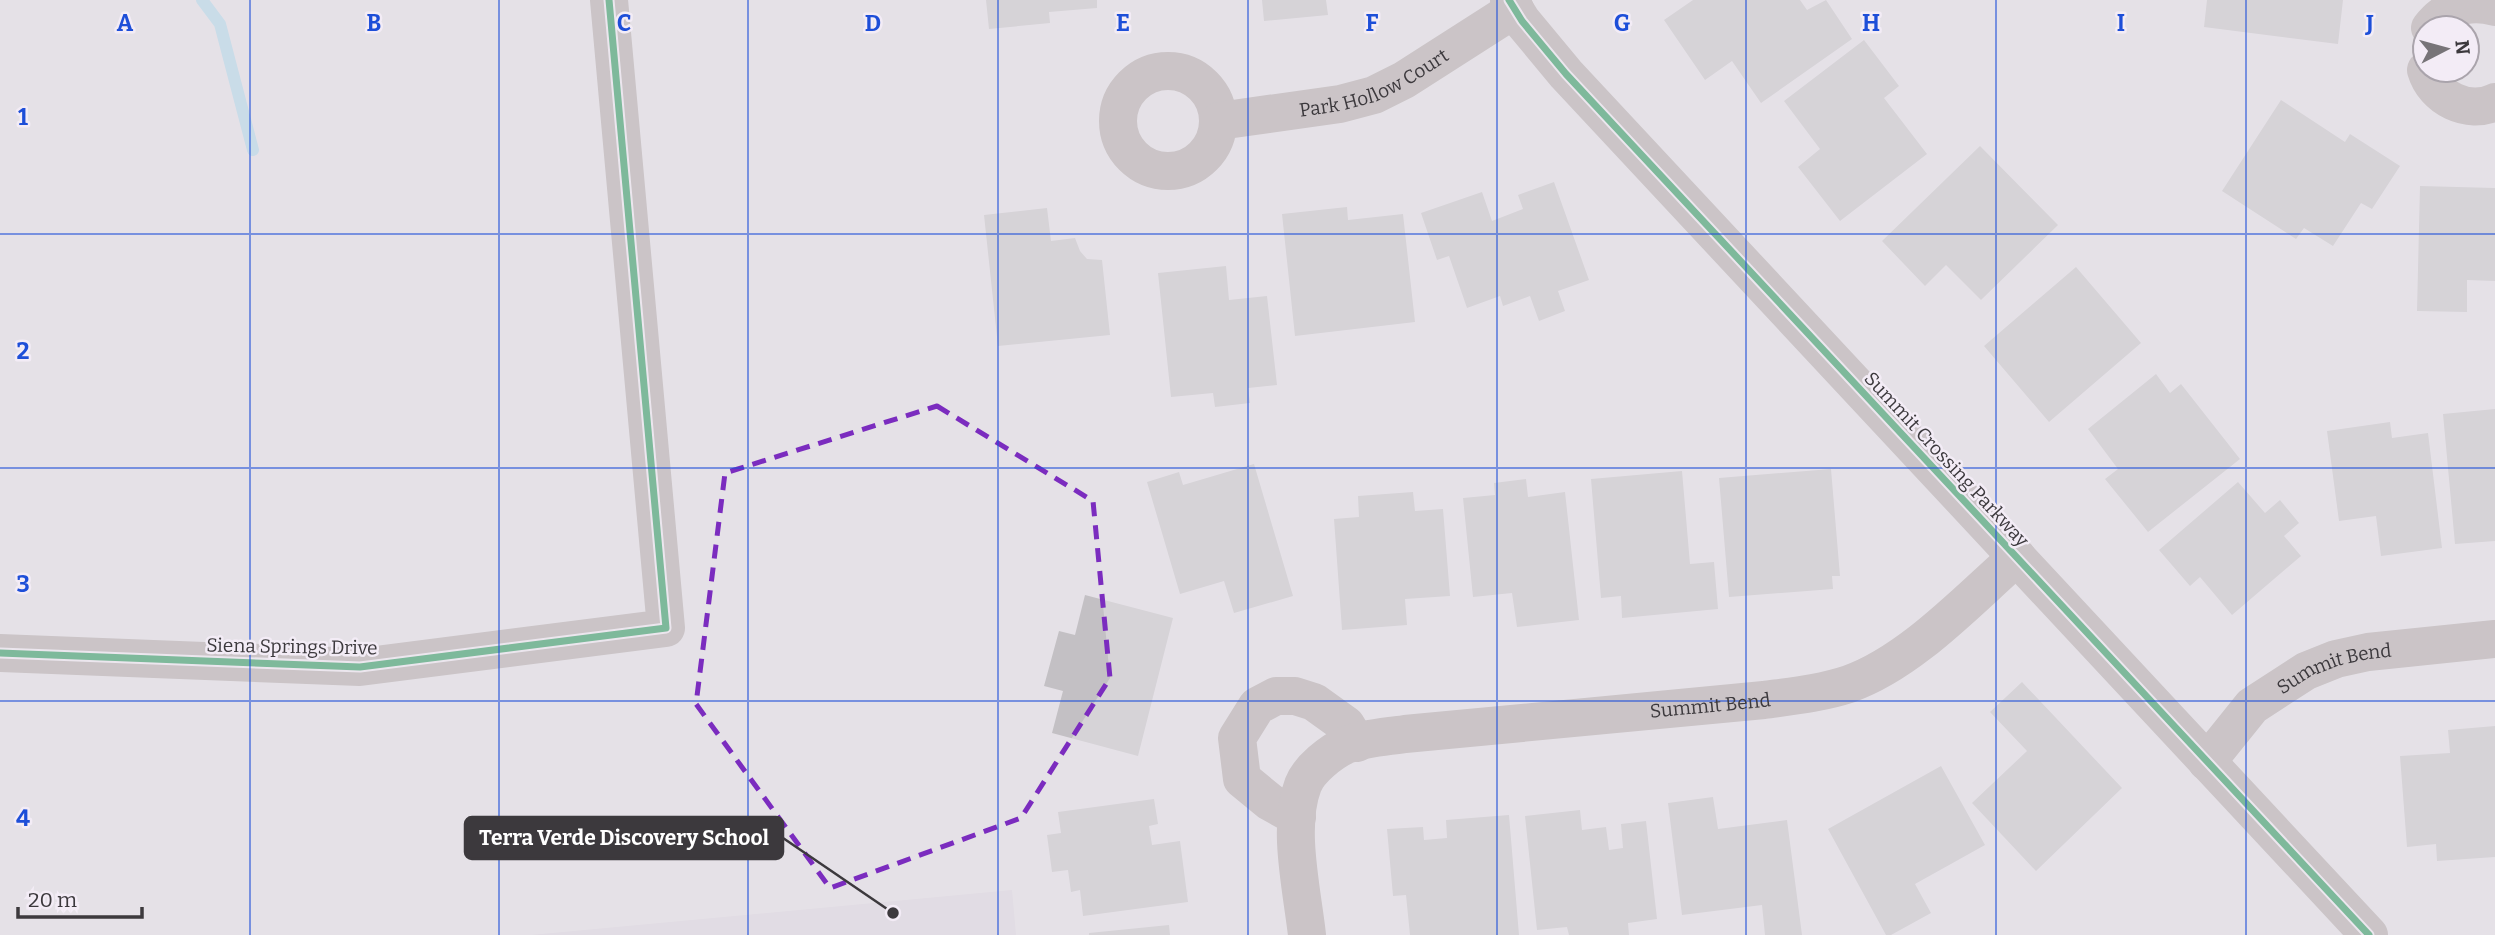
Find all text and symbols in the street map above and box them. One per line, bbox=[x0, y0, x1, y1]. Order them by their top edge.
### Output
text: A bbox=[117, 9, 134, 37]
text: B bbox=[367, 9, 381, 37]
text: C bbox=[617, 9, 631, 37]
text: D bbox=[865, 9, 881, 37]
text: E bbox=[1116, 9, 1130, 37]
text: F bbox=[1366, 9, 1379, 37]
text: G bbox=[1614, 9, 1631, 37]
text: H bbox=[1862, 9, 1880, 37]
text: I bbox=[2117, 9, 2125, 37]
text: J bbox=[2364, 9, 2374, 37]
north arrow bbox=[2411, 14, 2481, 84]
text: N bbox=[2450, 39, 2475, 56]
street label: Park Hollow Court bbox=[1298, 44, 1453, 122]
text: 1 bbox=[18, 103, 28, 131]
text: 2 bbox=[17, 337, 30, 365]
street label: Summit Crossing Parkway bbox=[1860, 367, 2034, 552]
text: 3 bbox=[16, 570, 30, 598]
street label: Siena Springs Drive bbox=[206, 634, 378, 659]
street label: Summit Bend bbox=[2272, 639, 2392, 699]
street label: Summit Bend bbox=[1649, 688, 1772, 723]
text: 4 bbox=[16, 804, 30, 832]
callout: Terra Verde Discovery School bbox=[465, 817, 783, 859]
text: Terra Verde Discovery School bbox=[479, 825, 770, 851]
scale bar bbox=[18, 876, 142, 920]
text: 20 m bbox=[28, 887, 77, 913]

